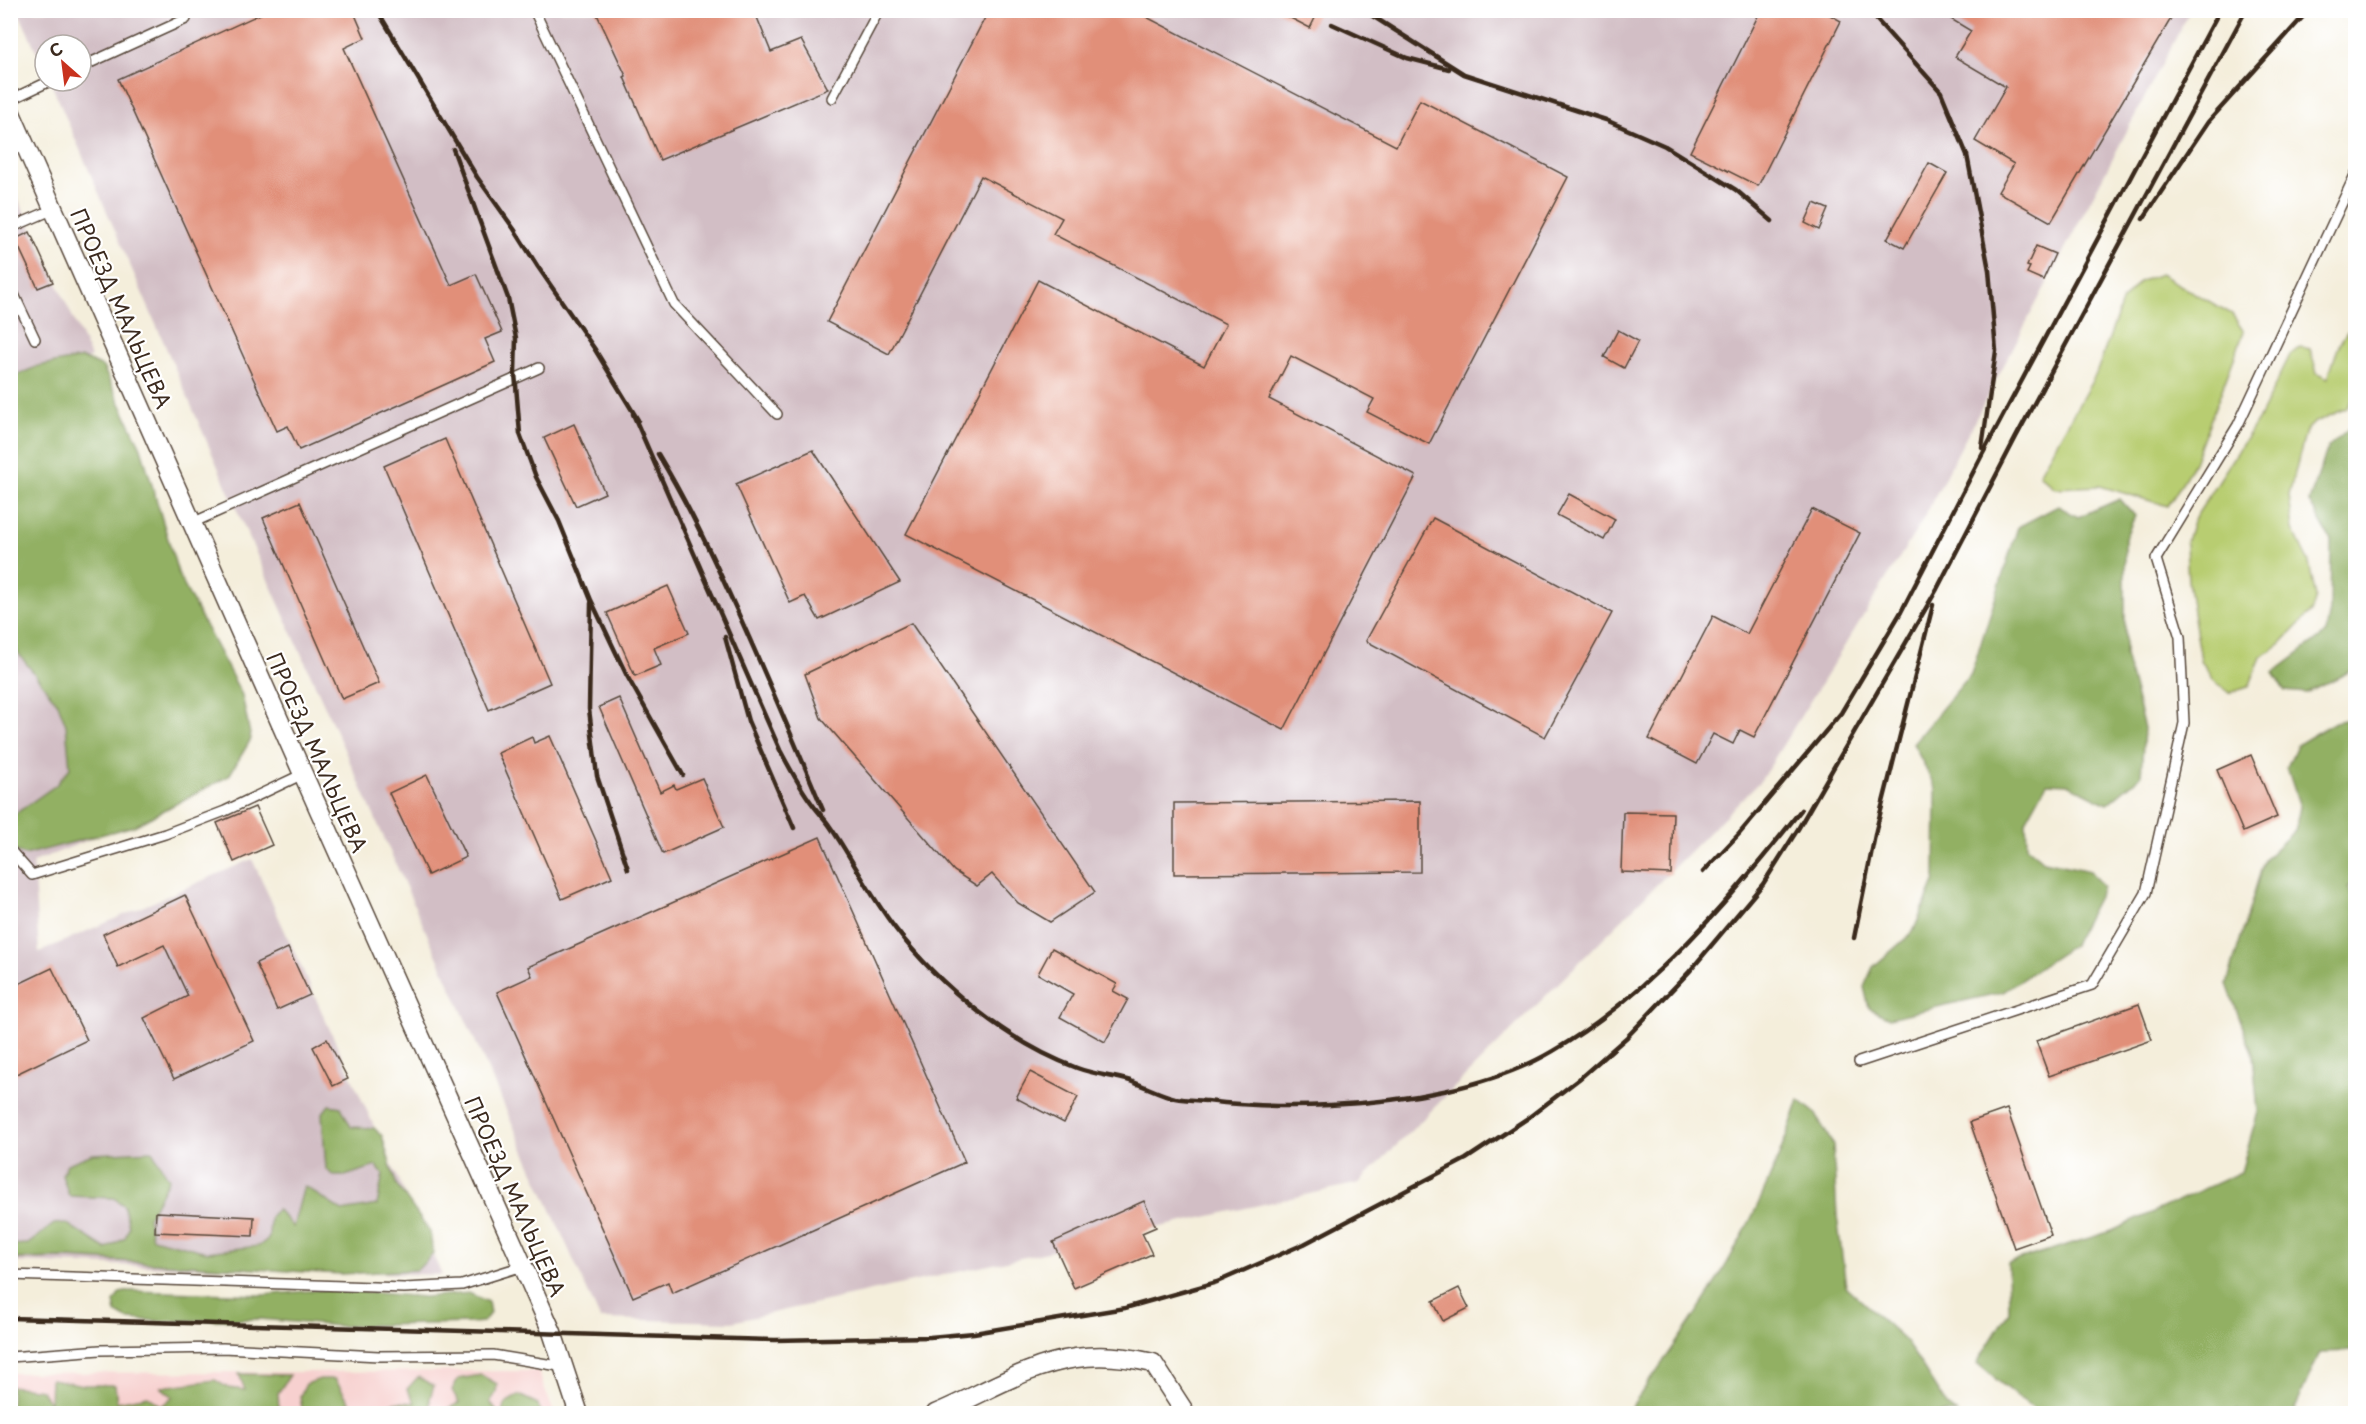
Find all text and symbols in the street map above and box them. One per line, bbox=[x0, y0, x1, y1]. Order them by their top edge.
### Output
north arrow bbox=[33, 33, 93, 93]
text: С bbox=[45, 35, 66, 62]
street label: ПРОЕЗД МАЛЬЦЕВА bbox=[63, 203, 181, 413]
street label: ПРОЕЗД МАЛЬЦЕВА bbox=[259, 647, 377, 857]
street label: ПРОЕЗД МАЛЬЦЕВА bbox=[457, 1091, 575, 1301]

